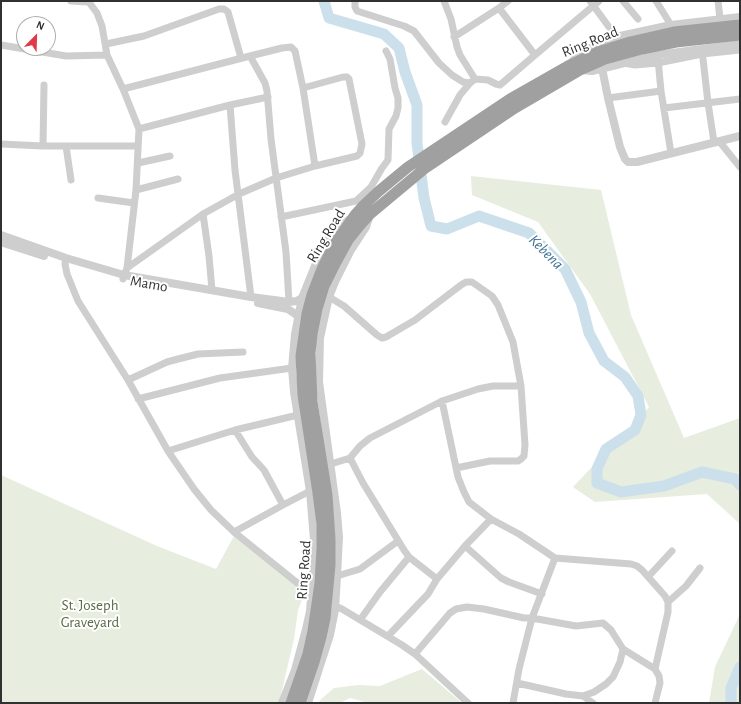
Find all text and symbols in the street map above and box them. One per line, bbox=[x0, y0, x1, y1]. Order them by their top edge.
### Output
north arrow bbox=[16, 16, 56, 56]
text: N bbox=[35, 19, 46, 32]
street label: Ring Road bbox=[559, 23, 621, 61]
street label: Ring Road bbox=[303, 206, 349, 266]
water label: Kebena bbox=[524, 230, 568, 274]
street label: Mamo bbox=[129, 272, 169, 296]
street label: Ring Road bbox=[293, 540, 315, 600]
park label: St. Joseph Graveyard bbox=[61, 596, 119, 631]

